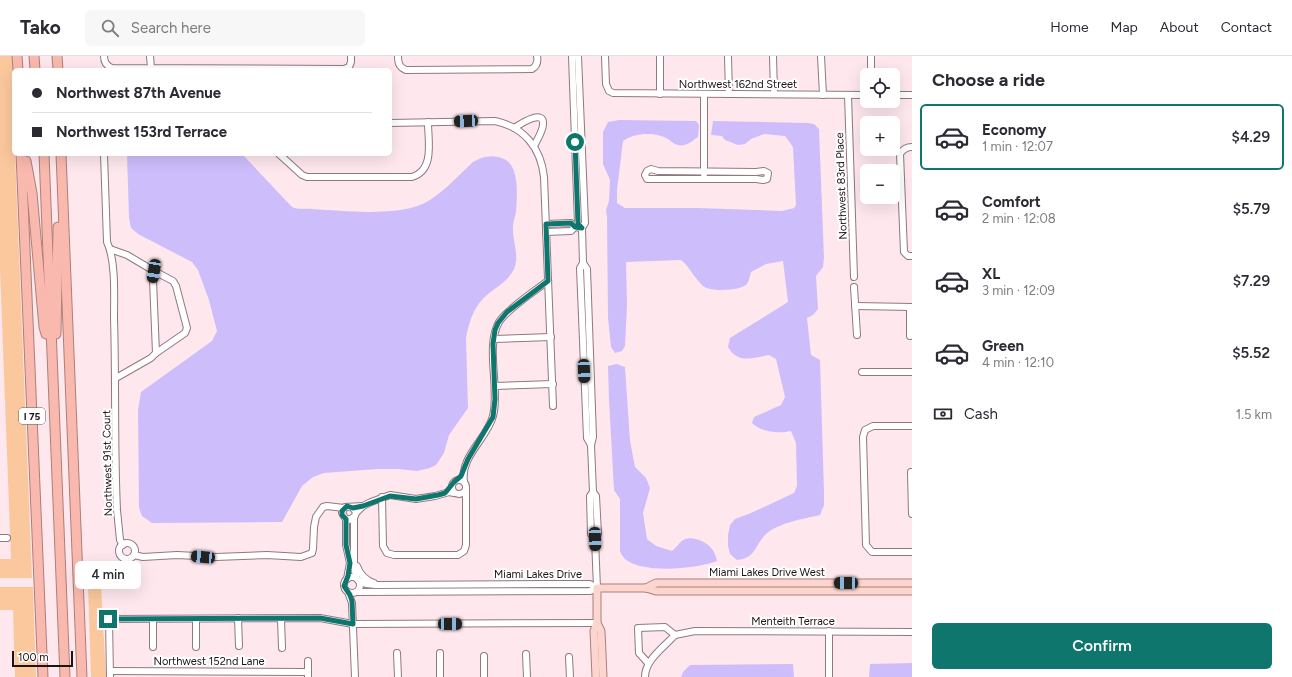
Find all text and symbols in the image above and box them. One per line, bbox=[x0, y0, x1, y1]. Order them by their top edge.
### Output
search box bbox=[85, 10, 365, 46]
text: Tako bbox=[20, 16, 61, 39]
icon: search bbox=[99, 17, 121, 39]
text: Search here bbox=[131, 19, 211, 37]
text: Home bbox=[1050, 19, 1089, 36]
text: Map bbox=[1111, 19, 1138, 36]
text: About bbox=[1160, 19, 1199, 36]
text: Contact bbox=[1221, 19, 1272, 36]
map controls bbox=[860, 68, 900, 204]
button: locate bbox=[860, 68, 900, 108]
text: Choose a ride bbox=[932, 69, 1045, 91]
street label: Northwest 162nd Street bbox=[679, 78, 797, 91]
text: Northwest 87th Avenue bbox=[56, 84, 221, 102]
car bbox=[454, 114, 478, 128]
button: + bbox=[860, 116, 900, 156]
icon: car bbox=[934, 119, 970, 155]
text: Economy bbox=[982, 121, 1047, 139]
text: Northwest 153rd Terrace bbox=[56, 123, 227, 141]
text: $4.29 bbox=[1232, 128, 1270, 146]
street label: Northwest 83rd Place bbox=[833, 132, 850, 240]
route start bbox=[566, 133, 584, 151]
text: 1 min · 12:07 bbox=[982, 139, 1053, 154]
button: − bbox=[860, 164, 900, 204]
icon: car bbox=[934, 191, 970, 227]
text: Comfort bbox=[982, 193, 1041, 211]
text: $5.79 bbox=[1233, 200, 1270, 218]
text: 2 min · 12:08 bbox=[982, 211, 1056, 226]
car bbox=[146, 258, 162, 284]
icon: car bbox=[934, 263, 970, 299]
text: XL bbox=[982, 265, 1000, 283]
text: $7.29 bbox=[1233, 272, 1270, 290]
text: 3 min · 12:09 bbox=[982, 283, 1055, 298]
icon: car bbox=[934, 335, 970, 371]
text: Green bbox=[982, 337, 1024, 355]
text: $5.52 bbox=[1232, 344, 1270, 362]
text: 4 min · 12:10 bbox=[982, 355, 1054, 370]
car bbox=[578, 359, 590, 383]
icon: cash bbox=[932, 403, 954, 425]
text: Cash bbox=[964, 405, 998, 423]
text: 1.5 km bbox=[1236, 407, 1272, 422]
road number: I 75 bbox=[19, 408, 45, 424]
street label: Northwest 91st Court bbox=[100, 410, 115, 516]
car bbox=[589, 527, 601, 551]
car bbox=[191, 550, 215, 564]
callout: 4 min bbox=[75, 561, 141, 589]
street label: Miami Lakes Drive West bbox=[709, 566, 825, 579]
text: 4 min bbox=[91, 567, 125, 582]
street label: Miami Lakes Drive bbox=[494, 568, 582, 581]
car bbox=[834, 577, 858, 589]
route end bbox=[99, 610, 117, 628]
street label: Menteith Terrace bbox=[751, 615, 835, 628]
car bbox=[438, 618, 462, 630]
button: Confirm bbox=[932, 623, 1272, 669]
scale bar bbox=[12, 649, 73, 668]
text: 100 m bbox=[18, 651, 49, 664]
street label: Northwest 152nd Lane bbox=[153, 655, 265, 668]

